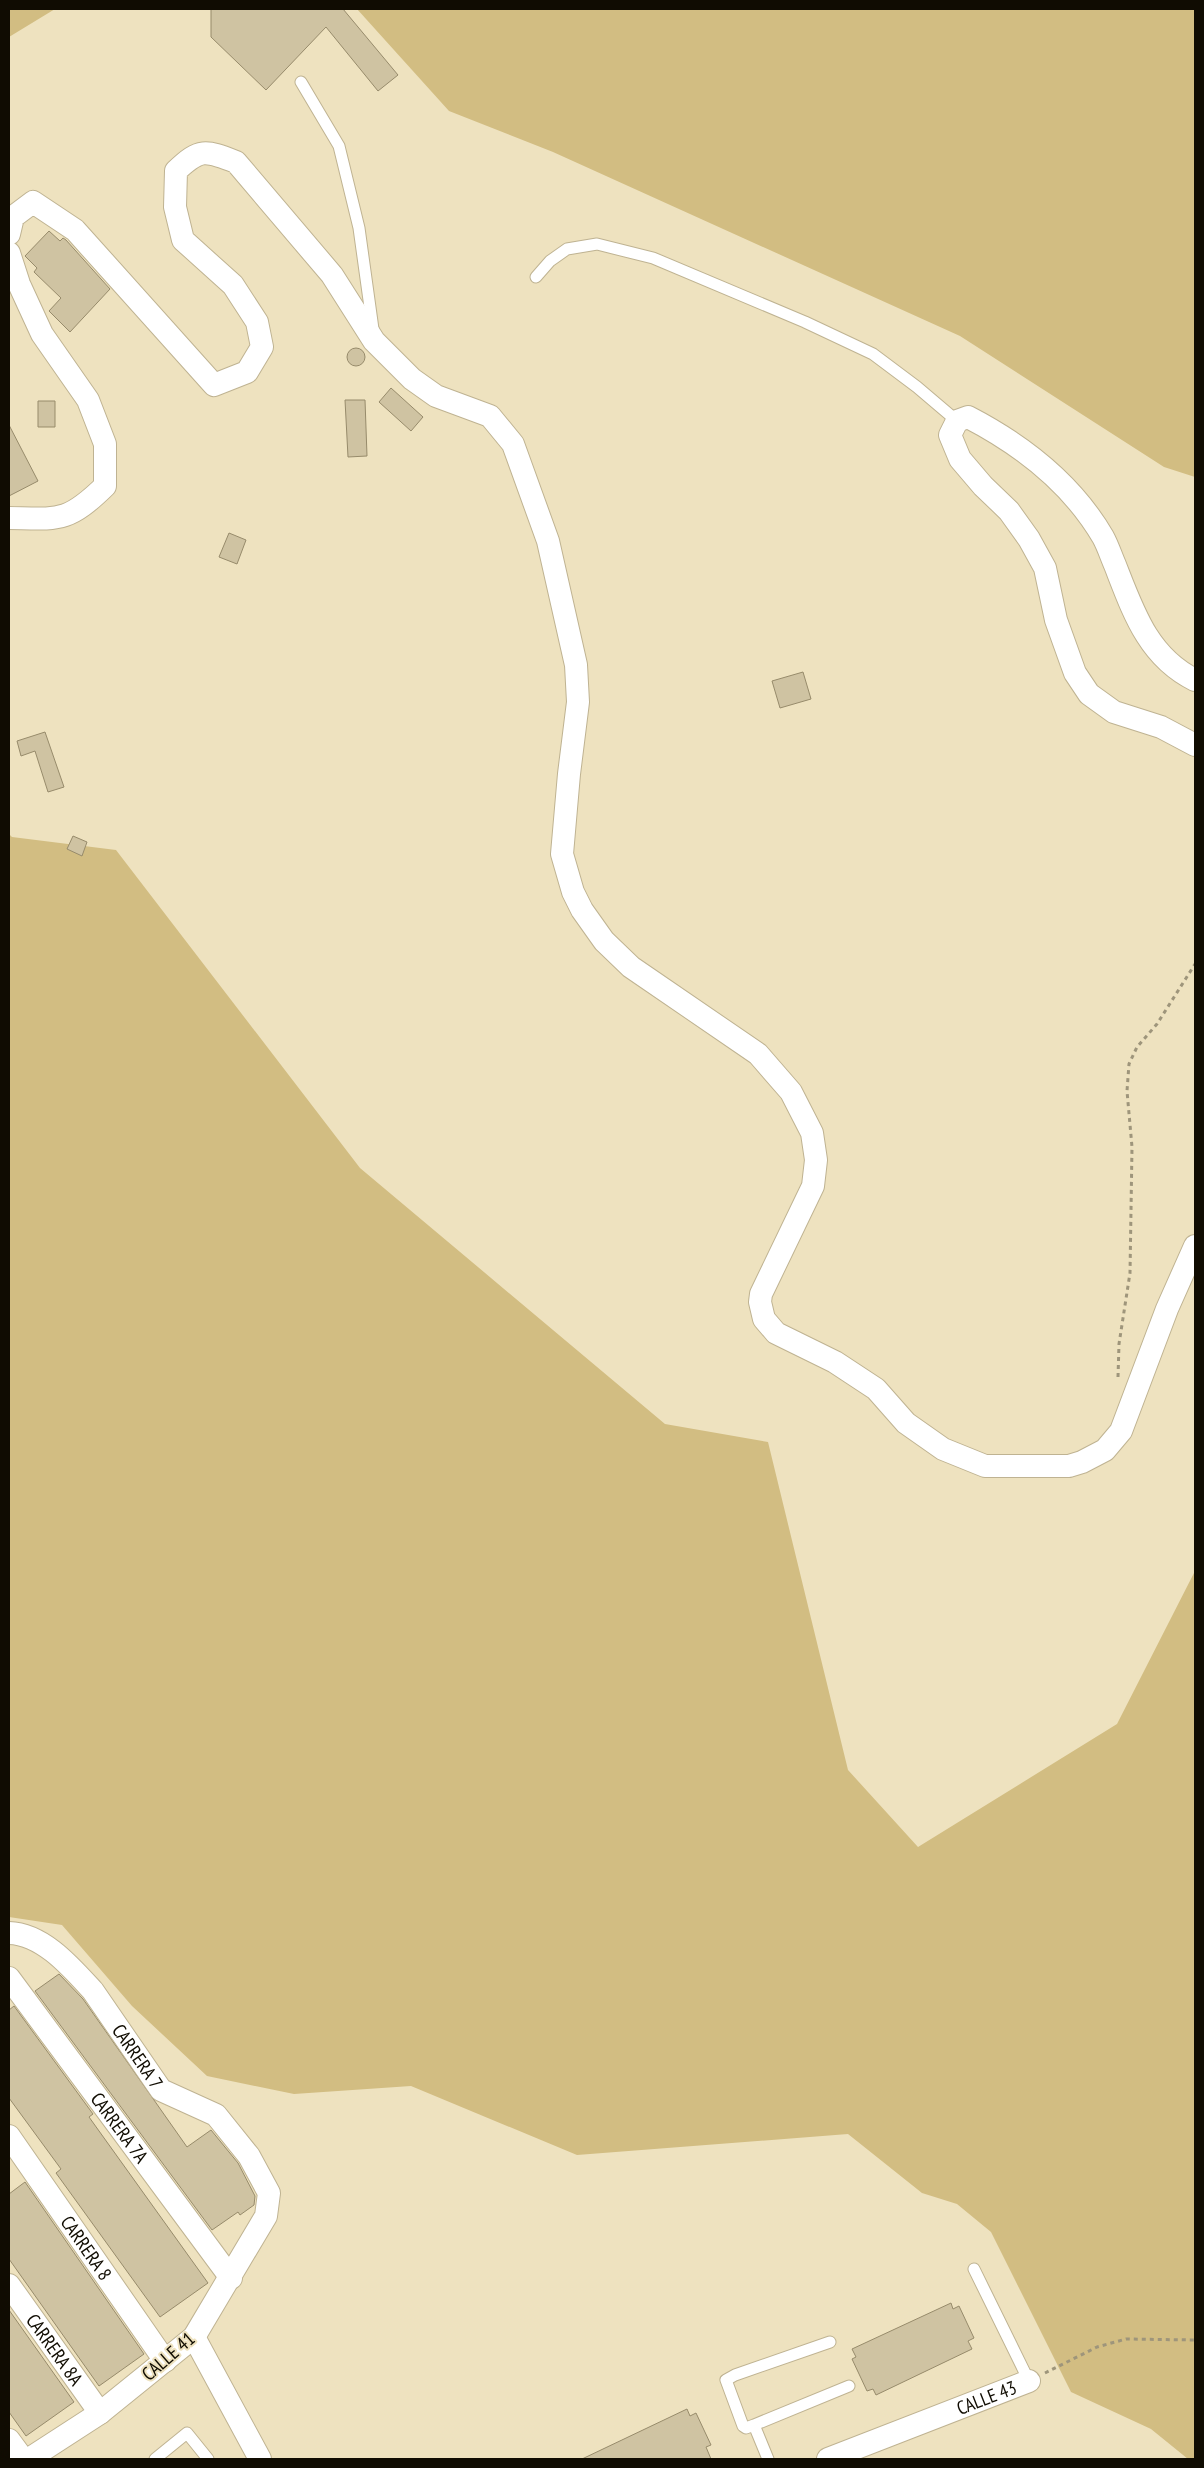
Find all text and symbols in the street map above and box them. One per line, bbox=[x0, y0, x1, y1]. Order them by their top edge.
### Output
street label: CARRERA 7 bbox=[107, 2019, 168, 2093]
street label: CARRERA 7A bbox=[86, 2087, 154, 2168]
street label: CARRERA 8 bbox=[56, 2211, 117, 2285]
street label: CARRERA 8A bbox=[21, 2309, 88, 2390]
street label: CALLE 41 bbox=[137, 2327, 199, 2385]
street label: CALLE 43 bbox=[953, 2375, 1020, 2420]

